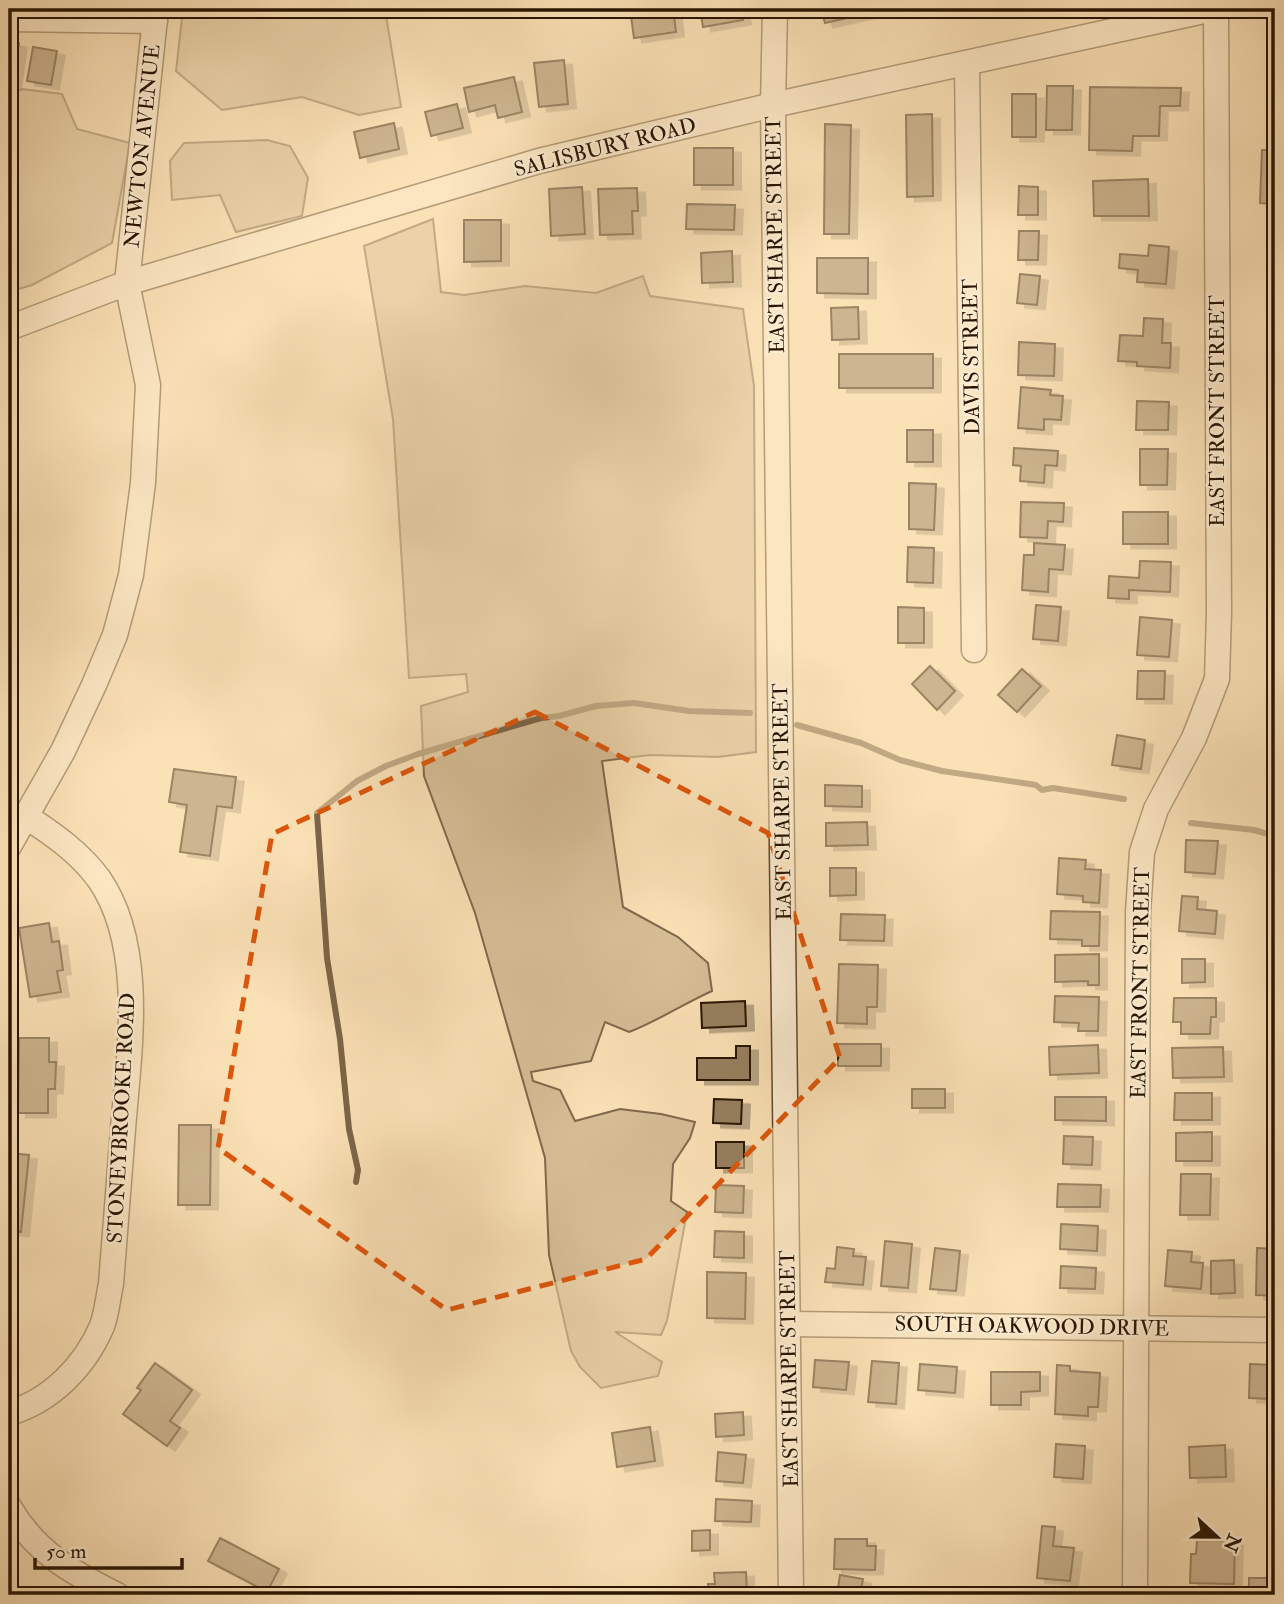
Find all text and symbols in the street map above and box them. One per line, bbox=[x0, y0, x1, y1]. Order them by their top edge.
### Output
street label: NEWTON AVENUE bbox=[118, 43, 167, 249]
street label: SALISBURY ROAD bbox=[511, 112, 699, 183]
street label: EAST SHARPE STREET bbox=[760, 116, 791, 354]
street label: DAVIS STREET bbox=[957, 278, 986, 435]
street label: EAST FRONT STREET bbox=[1204, 295, 1231, 527]
street label: EAST SHARPE STREET bbox=[767, 683, 798, 921]
street label: EAST FRONT STREET bbox=[1125, 866, 1156, 1099]
street label: STONEYBROOKE ROAD bbox=[101, 992, 142, 1244]
street label: EAST SHARPE STREET bbox=[774, 1250, 805, 1488]
street label: SOUTH OAKWOOD DRIVE bbox=[894, 1311, 1170, 1342]
north arrow bbox=[1182, 1502, 1252, 1572]
scale bar bbox=[35, 1527, 182, 1571]
text: N bbox=[1217, 1530, 1247, 1556]
text: 50 m bbox=[46, 1538, 87, 1565]

